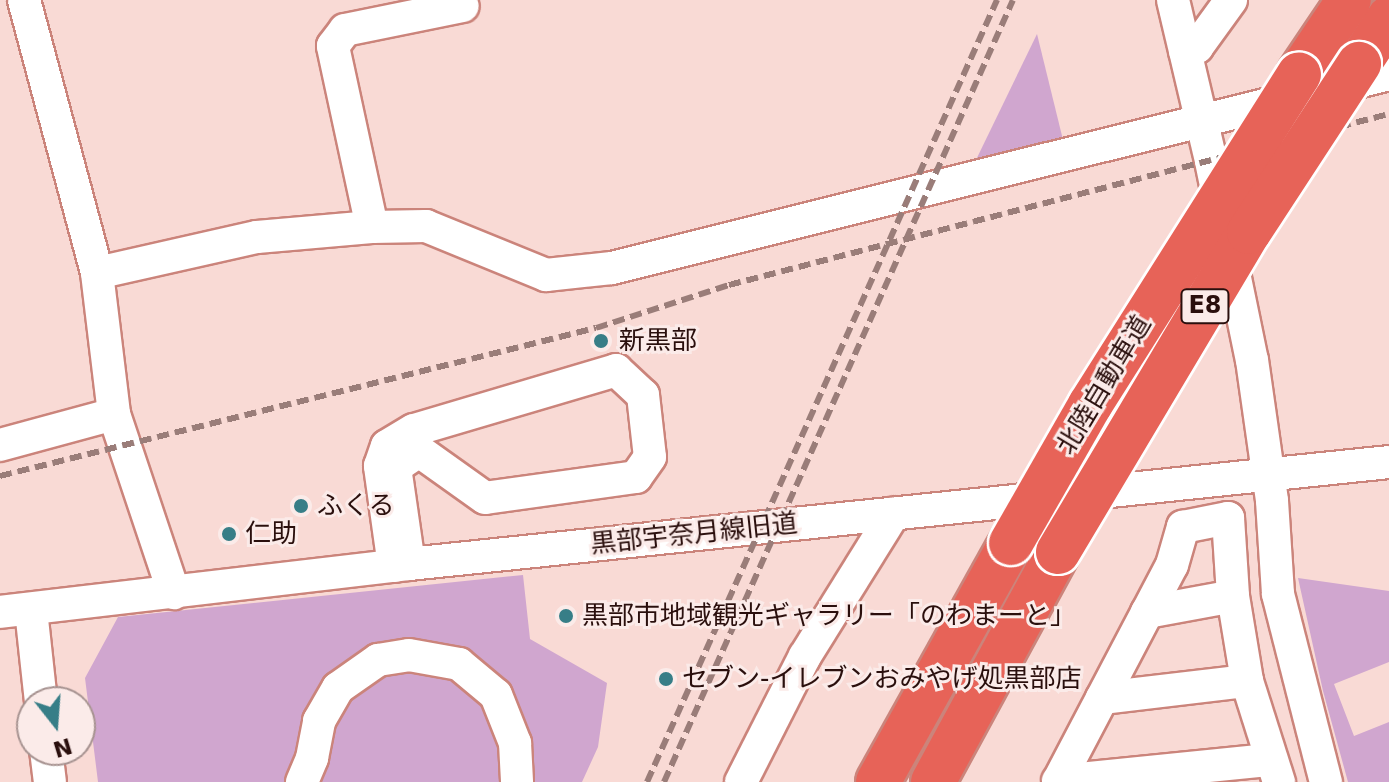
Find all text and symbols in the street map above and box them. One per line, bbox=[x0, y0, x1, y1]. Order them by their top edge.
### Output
road number: E8 bbox=[1179, 286, 1231, 326]
street label: 北陸自動車道 bbox=[1050, 310, 1158, 460]
place label: 新黒部 bbox=[619, 325, 697, 357]
marker: 新黒部 bbox=[590, 330, 612, 352]
place label: ふくる bbox=[317, 490, 395, 522]
marker: ふくる bbox=[292, 497, 310, 515]
street label: 黒部宇奈月線旧道 bbox=[589, 508, 799, 560]
place label: 仁助 bbox=[245, 518, 297, 550]
marker: 仁助 bbox=[220, 525, 238, 543]
place label: 黒部市地域観光ギャラリー「のわまーと」 bbox=[582, 600, 1076, 632]
marker: 黒部市地域観光ギャラリー「のわまーと」 bbox=[557, 607, 575, 625]
place label: セブン-イレブンおみやげ処黒部店 bbox=[682, 663, 1081, 695]
marker: セブン-イレブンおみやげ処黒部店 bbox=[657, 670, 675, 688]
north arrow bbox=[16, 686, 96, 766]
text: N bbox=[50, 733, 75, 762]

